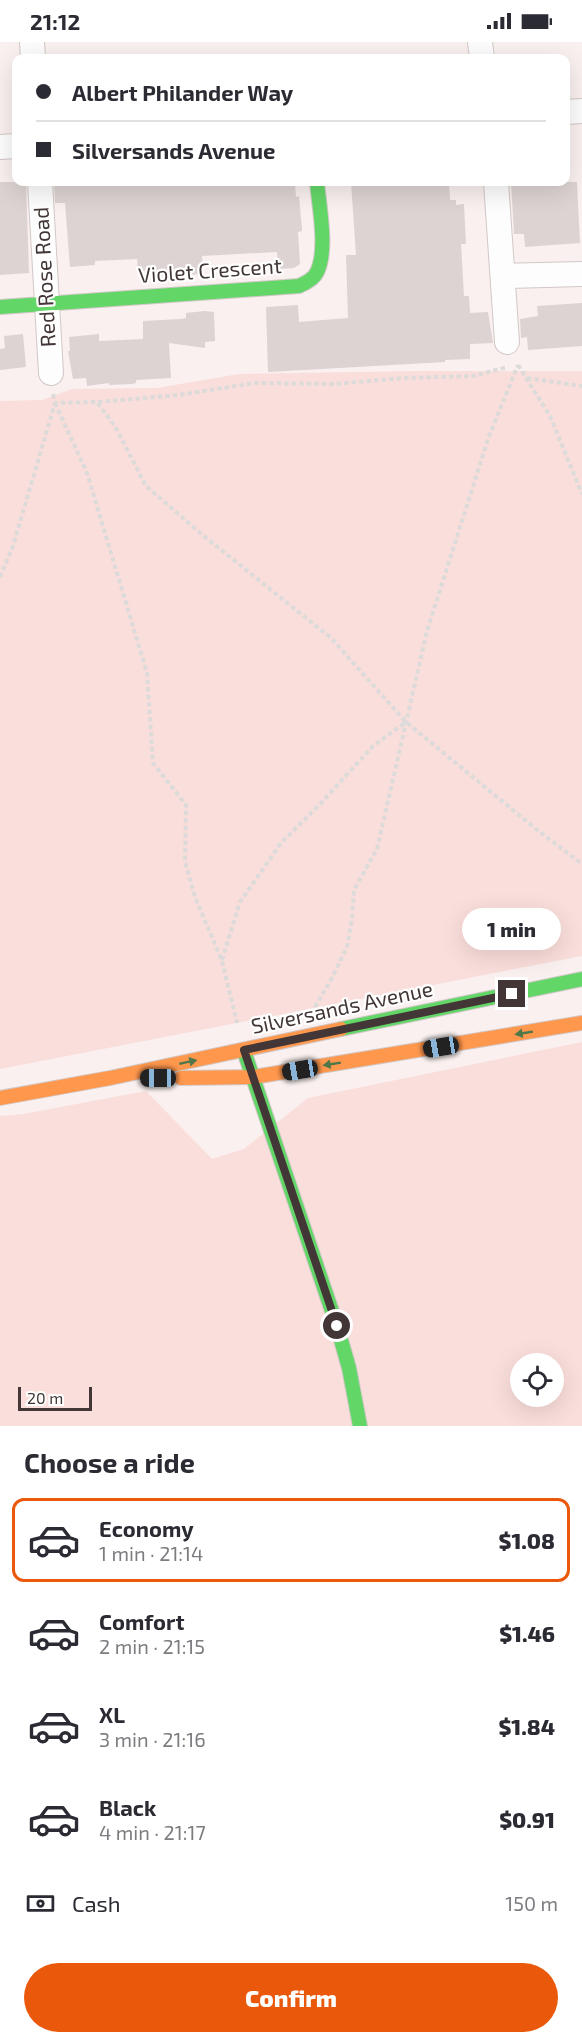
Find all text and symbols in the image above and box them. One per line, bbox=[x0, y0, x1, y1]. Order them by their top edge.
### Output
text: 21:12 bbox=[30, 8, 80, 34]
text: Albert Philander Way bbox=[72, 79, 293, 105]
text: Silversands Avenue bbox=[72, 137, 275, 163]
street label: Red Rose Road bbox=[27, 206, 60, 348]
street label: Violet Crescent bbox=[137, 252, 282, 287]
callout: 1 min bbox=[462, 907, 562, 949]
text: 1 min bbox=[487, 917, 536, 941]
street label: Silversands Avenue bbox=[249, 975, 435, 1038]
route end bbox=[498, 980, 525, 1007]
one-way arrow bbox=[515, 1028, 534, 1037]
car bbox=[422, 1035, 460, 1059]
one-way arrow bbox=[179, 1056, 197, 1066]
car bbox=[281, 1058, 319, 1082]
one-way arrow bbox=[322, 1060, 341, 1069]
car bbox=[140, 1069, 176, 1087]
route start bbox=[323, 1312, 350, 1339]
map controls bbox=[510, 1353, 564, 1407]
button: locate bbox=[510, 1353, 564, 1407]
scale bar bbox=[18, 1384, 92, 1412]
text: 20 m bbox=[27, 1388, 63, 1407]
text: Choose a ride bbox=[24, 1446, 195, 1478]
icon: car bbox=[27, 1513, 81, 1567]
text: Economy bbox=[99, 1515, 194, 1541]
text: $1.08 bbox=[498, 1527, 555, 1553]
text: 1 min · 21:14 bbox=[99, 1541, 203, 1565]
icon: car bbox=[27, 1606, 81, 1660]
text: Comfort bbox=[99, 1608, 184, 1634]
text: $1.46 bbox=[499, 1620, 555, 1646]
text: 2 min · 21:15 bbox=[99, 1634, 205, 1658]
icon: car bbox=[27, 1699, 81, 1753]
text: XL bbox=[99, 1701, 125, 1727]
text: $1.84 bbox=[498, 1713, 555, 1739]
text: 3 min · 21:16 bbox=[99, 1727, 206, 1751]
icon: car bbox=[27, 1792, 81, 1846]
text: Black bbox=[99, 1794, 156, 1820]
text: $0.91 bbox=[499, 1806, 555, 1832]
text: 4 min · 21:17 bbox=[99, 1820, 206, 1844]
icon: cash bbox=[24, 1887, 57, 1920]
text: Cash bbox=[72, 1890, 121, 1916]
text: 150 m bbox=[505, 1891, 558, 1915]
button: Confirm bbox=[24, 1963, 558, 2032]

